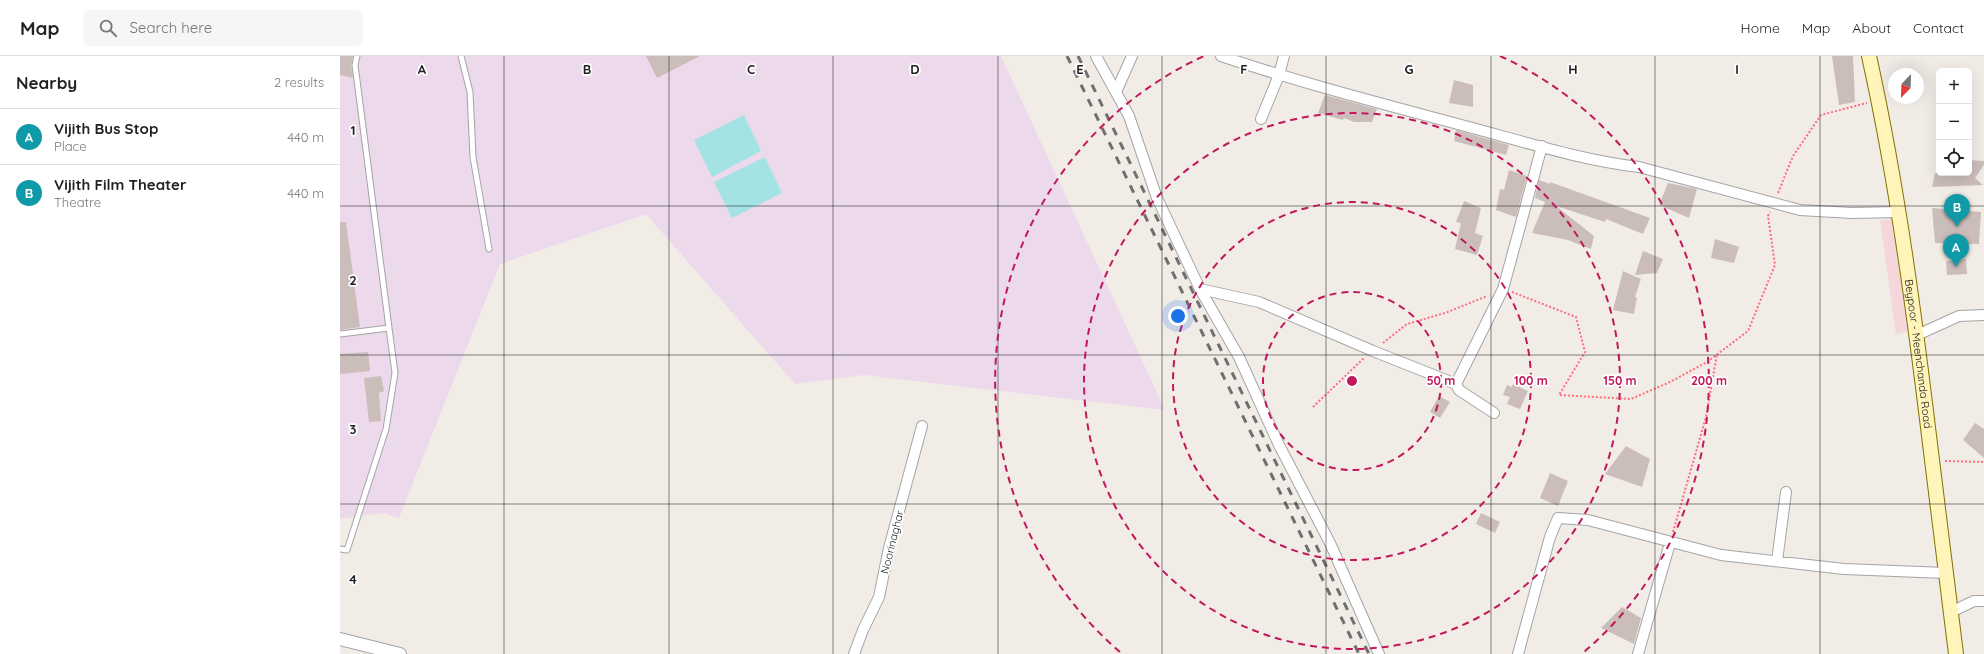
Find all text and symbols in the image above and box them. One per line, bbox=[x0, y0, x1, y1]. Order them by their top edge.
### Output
search box bbox=[83, 10, 363, 46]
text: Map bbox=[20, 16, 59, 40]
icon: search bbox=[97, 17, 119, 39]
text: Search here bbox=[129, 18, 212, 37]
text: Home bbox=[1741, 19, 1780, 37]
text: Map bbox=[1802, 19, 1830, 37]
text: About bbox=[1852, 19, 1891, 37]
text: Contact bbox=[1913, 19, 1964, 37]
text: A bbox=[418, 61, 427, 77]
text: B bbox=[583, 61, 591, 77]
text: C bbox=[747, 61, 755, 77]
text: D bbox=[910, 61, 920, 77]
text: E bbox=[1076, 61, 1084, 77]
text: F bbox=[1240, 61, 1248, 77]
text: G bbox=[1404, 61, 1414, 77]
text: H bbox=[1568, 61, 1578, 77]
text: I bbox=[1735, 61, 1739, 77]
north arrow bbox=[1888, 68, 1924, 104]
map controls bbox=[1936, 68, 1972, 176]
button: + bbox=[1936, 68, 1972, 104]
text: Nearby bbox=[16, 72, 77, 93]
text: 2 results bbox=[274, 74, 324, 90]
button: − bbox=[1936, 104, 1972, 140]
text: Vijith Bus Stop bbox=[54, 119, 158, 138]
text: 1 bbox=[350, 122, 356, 138]
text: A bbox=[25, 129, 33, 145]
text: 440 m bbox=[287, 129, 324, 145]
text: Place bbox=[54, 138, 87, 154]
button: locate bbox=[1936, 140, 1972, 176]
text: Vijith Film Theater bbox=[54, 175, 186, 194]
text: B bbox=[25, 185, 33, 201]
text: 440 m bbox=[287, 185, 324, 201]
text: Theatre bbox=[54, 194, 101, 210]
pin: B bbox=[1944, 194, 1970, 227]
pin: A bbox=[1943, 234, 1969, 267]
text: 2 bbox=[349, 272, 357, 288]
street label: Beypoor - Meenchanda Road bbox=[1902, 278, 1935, 429]
your location bbox=[1168, 306, 1188, 326]
text: 50 m bbox=[1427, 373, 1455, 388]
text: 100 m bbox=[1514, 373, 1548, 388]
text: 150 m bbox=[1603, 373, 1637, 388]
text: 200 m bbox=[1691, 373, 1727, 388]
centre of rings bbox=[1345, 374, 1359, 388]
text: 3 bbox=[350, 421, 357, 437]
street label: Noorinaghar bbox=[877, 508, 907, 575]
text: 4 bbox=[349, 571, 357, 587]

